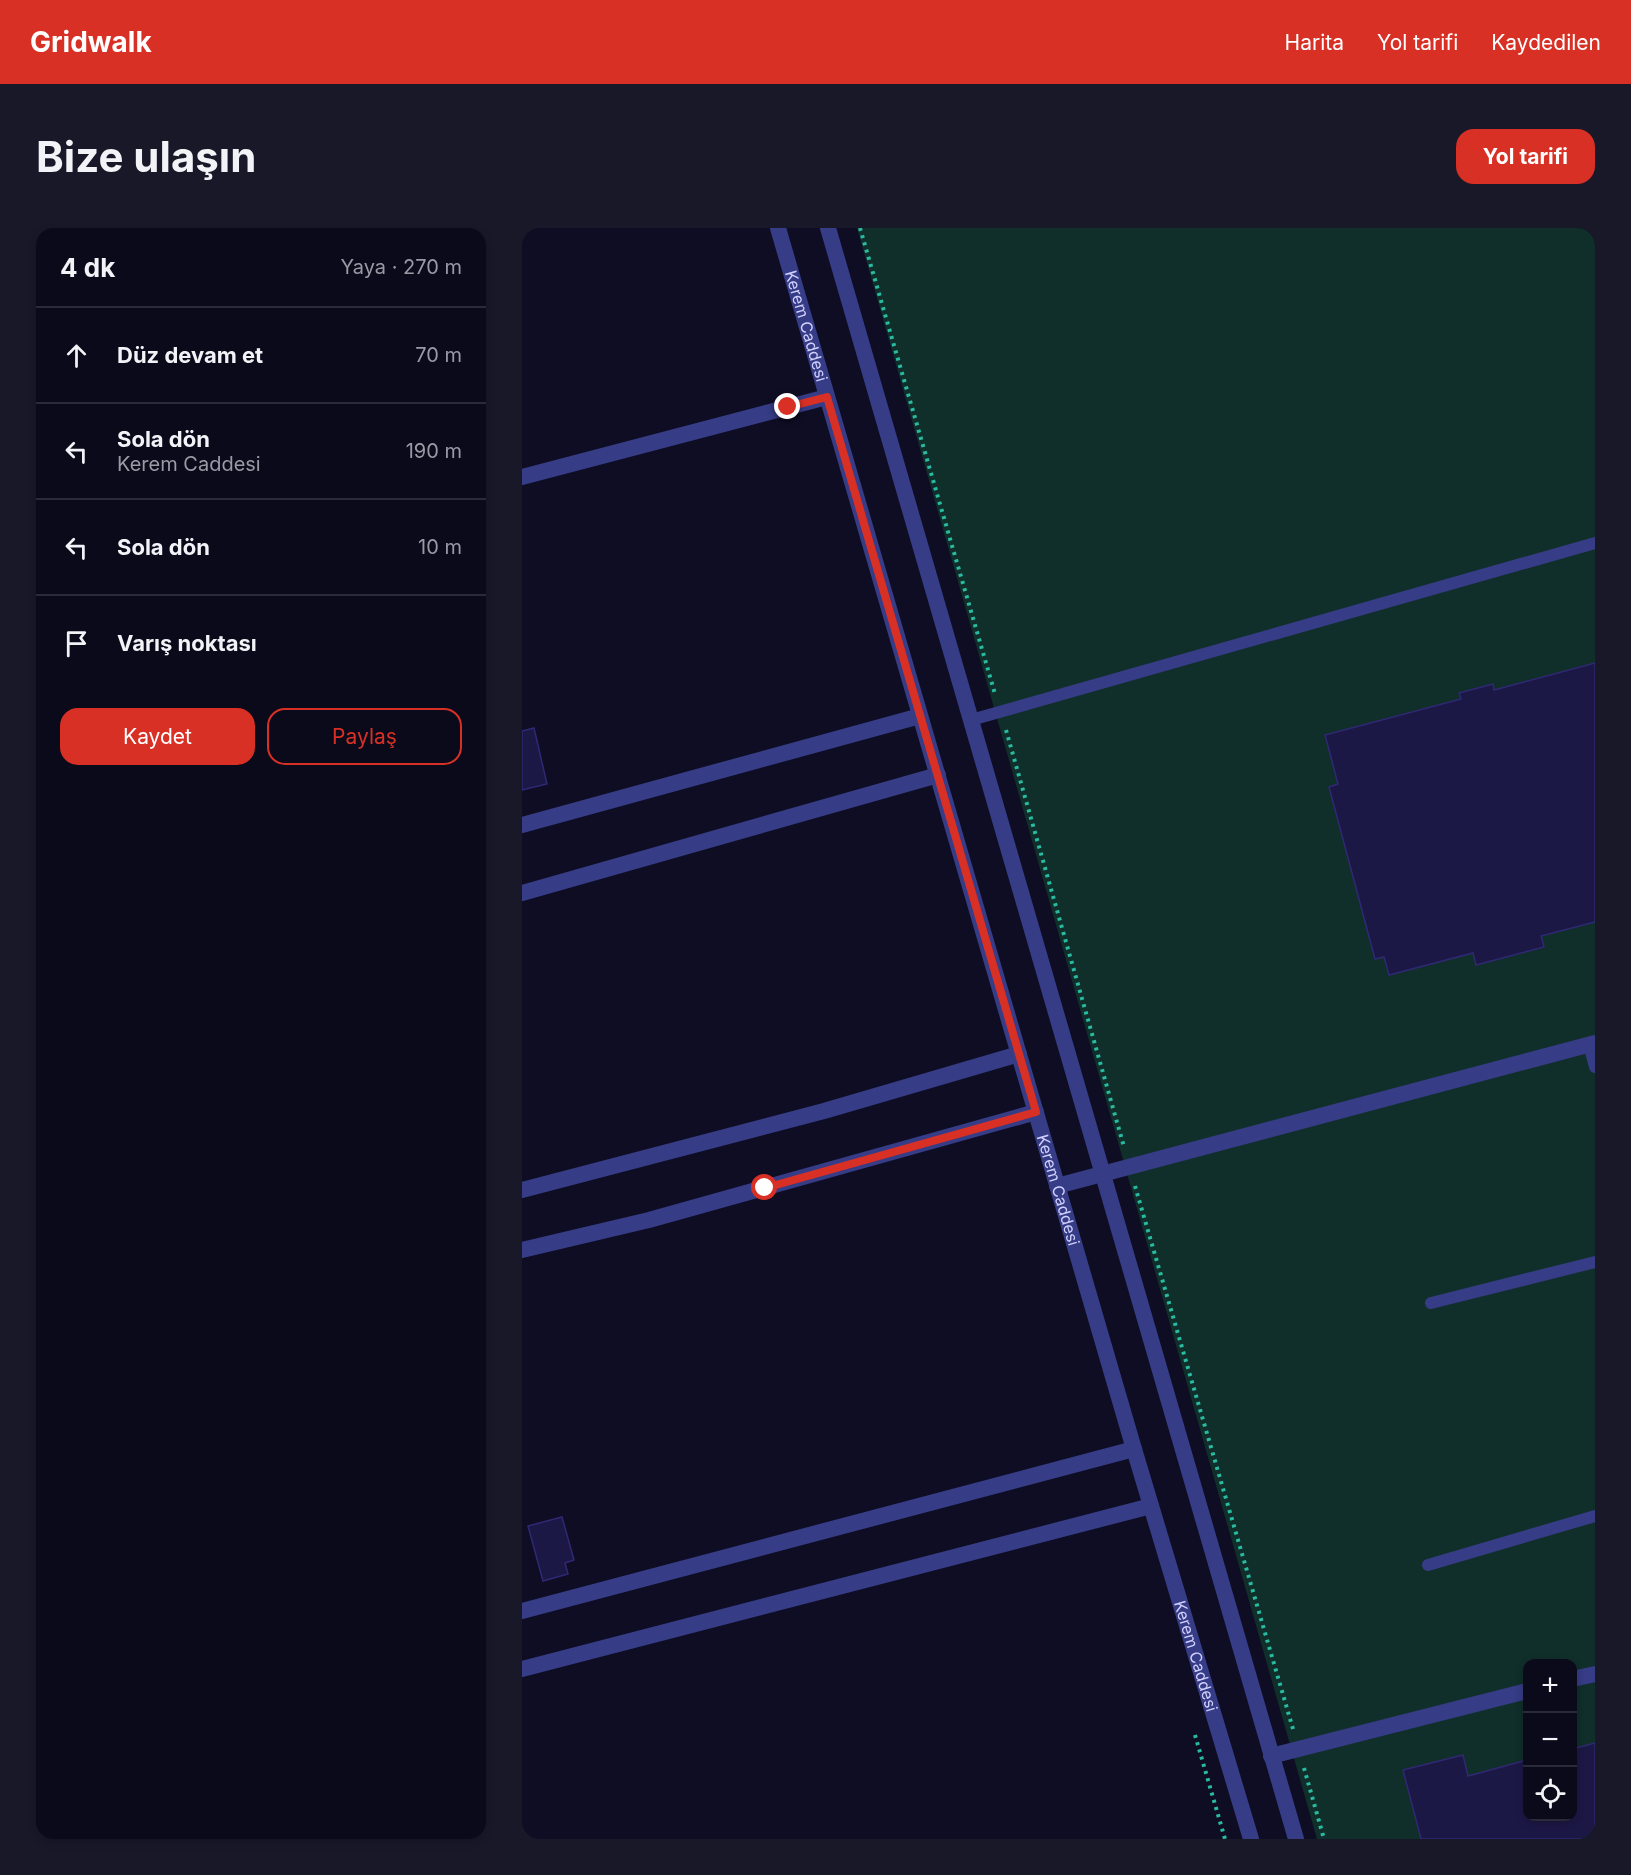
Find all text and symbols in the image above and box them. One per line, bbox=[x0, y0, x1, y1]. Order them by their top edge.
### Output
text: Gridwalk bbox=[30, 25, 152, 59]
text: Harita bbox=[1285, 30, 1344, 55]
text: Yol tarifi bbox=[1377, 30, 1458, 55]
text: Kaydedilen bbox=[1491, 30, 1601, 55]
button: Yol tarifi bbox=[1456, 129, 1595, 184]
text: Bize ulaşın bbox=[36, 131, 256, 182]
text: 4 dk bbox=[60, 252, 115, 283]
text: Yaya · 270 m bbox=[341, 255, 462, 279]
street label: Kerem Caddesi bbox=[781, 268, 832, 384]
icon: ahead bbox=[60, 339, 93, 372]
text: Düz devam et bbox=[117, 342, 263, 368]
text: 70 m bbox=[415, 343, 462, 367]
route end bbox=[774, 393, 800, 419]
text: Sola dön bbox=[117, 426, 210, 452]
icon: left bbox=[60, 435, 93, 468]
text: 190 m bbox=[406, 439, 462, 463]
text: Kerem Caddesi bbox=[117, 452, 261, 476]
icon: left bbox=[60, 531, 93, 564]
text: Sola dön bbox=[117, 534, 210, 560]
text: 10 m bbox=[418, 535, 462, 559]
icon: arrive bbox=[60, 627, 93, 660]
text: Varış noktası bbox=[117, 630, 257, 656]
button: Kaydet bbox=[60, 708, 255, 765]
button: Paylaş bbox=[267, 708, 462, 765]
street label: Kerem Caddesi bbox=[1033, 1132, 1084, 1248]
route start bbox=[751, 1174, 777, 1200]
street label: Kerem Caddesi bbox=[1170, 1598, 1222, 1714]
map controls bbox=[1523, 1659, 1577, 1821]
button: + bbox=[1523, 1659, 1577, 1713]
button: − bbox=[1523, 1713, 1577, 1767]
button: locate bbox=[1523, 1767, 1577, 1821]

